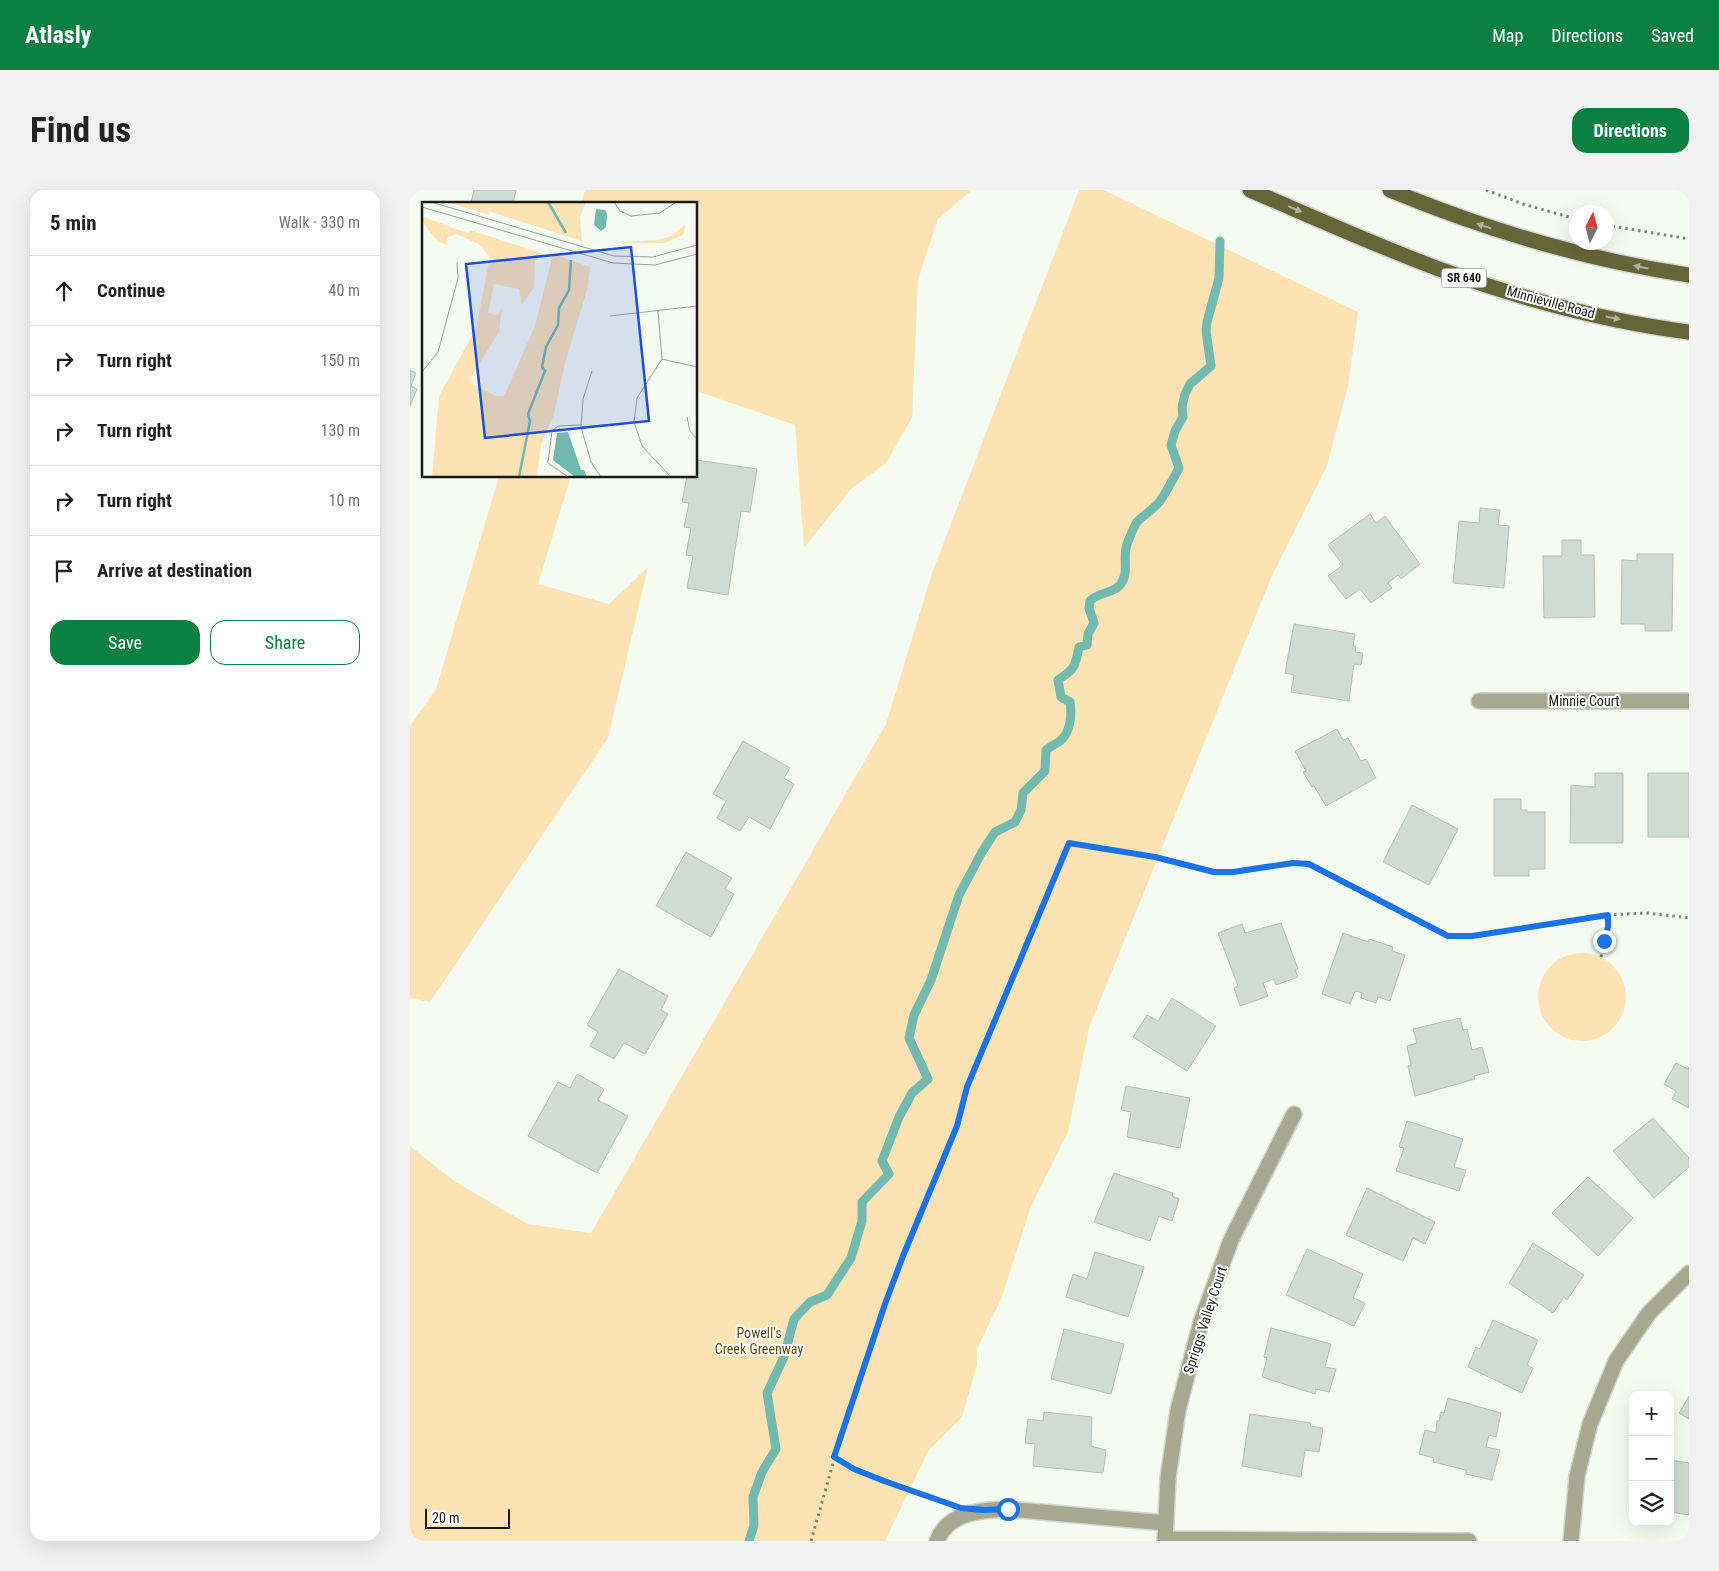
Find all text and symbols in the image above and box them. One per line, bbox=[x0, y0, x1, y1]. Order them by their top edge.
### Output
text: Atlasly bbox=[25, 21, 91, 49]
text: Map bbox=[1492, 25, 1523, 46]
text: Directions bbox=[1551, 25, 1623, 46]
text: Saved bbox=[1651, 25, 1694, 46]
button: Directions bbox=[1572, 108, 1689, 153]
text: Find us bbox=[30, 110, 131, 151]
inset map bbox=[422, 202, 698, 478]
one-way arrow bbox=[1288, 205, 1303, 213]
north arrow bbox=[1569, 205, 1614, 250]
text: 5 min bbox=[50, 211, 97, 235]
text: Walk · 330 m bbox=[279, 213, 360, 232]
one-way arrow bbox=[1476, 222, 1491, 230]
one-way arrow bbox=[1632, 263, 1648, 271]
road number: SR 640 bbox=[1442, 268, 1486, 288]
icon: ahead bbox=[50, 277, 78, 305]
text: Continue bbox=[97, 279, 165, 302]
text: 40 m bbox=[328, 281, 360, 300]
street label: Minnieville Road bbox=[1505, 283, 1597, 321]
one-way arrow bbox=[1606, 314, 1621, 322]
icon: right bbox=[50, 347, 78, 375]
text: Turn right bbox=[97, 349, 172, 372]
text: 150 m bbox=[321, 351, 360, 370]
icon: right bbox=[50, 417, 78, 445]
text: Turn right bbox=[97, 419, 172, 442]
text: 130 m bbox=[321, 421, 360, 440]
icon: right bbox=[50, 487, 78, 515]
text: Turn right bbox=[97, 489, 172, 512]
text: 10 m bbox=[328, 491, 360, 510]
icon: arrive bbox=[50, 557, 78, 585]
text: Arrive at destination bbox=[97, 559, 252, 582]
button: Save bbox=[50, 620, 200, 665]
button: Share bbox=[210, 620, 360, 665]
street label: Minnie Court bbox=[1549, 693, 1619, 709]
route end bbox=[1593, 930, 1616, 953]
street label: Spriggs Valley Court bbox=[1180, 1264, 1230, 1376]
park label: Powell's Creek Greenway bbox=[715, 1325, 803, 1357]
map controls bbox=[1629, 1391, 1674, 1526]
button: + bbox=[1629, 1391, 1674, 1436]
button: − bbox=[1629, 1436, 1674, 1481]
button: layers bbox=[1629, 1481, 1674, 1526]
route start bbox=[997, 1498, 1020, 1521]
scale bar bbox=[425, 1506, 510, 1529]
text: 20 m bbox=[432, 1510, 460, 1526]

